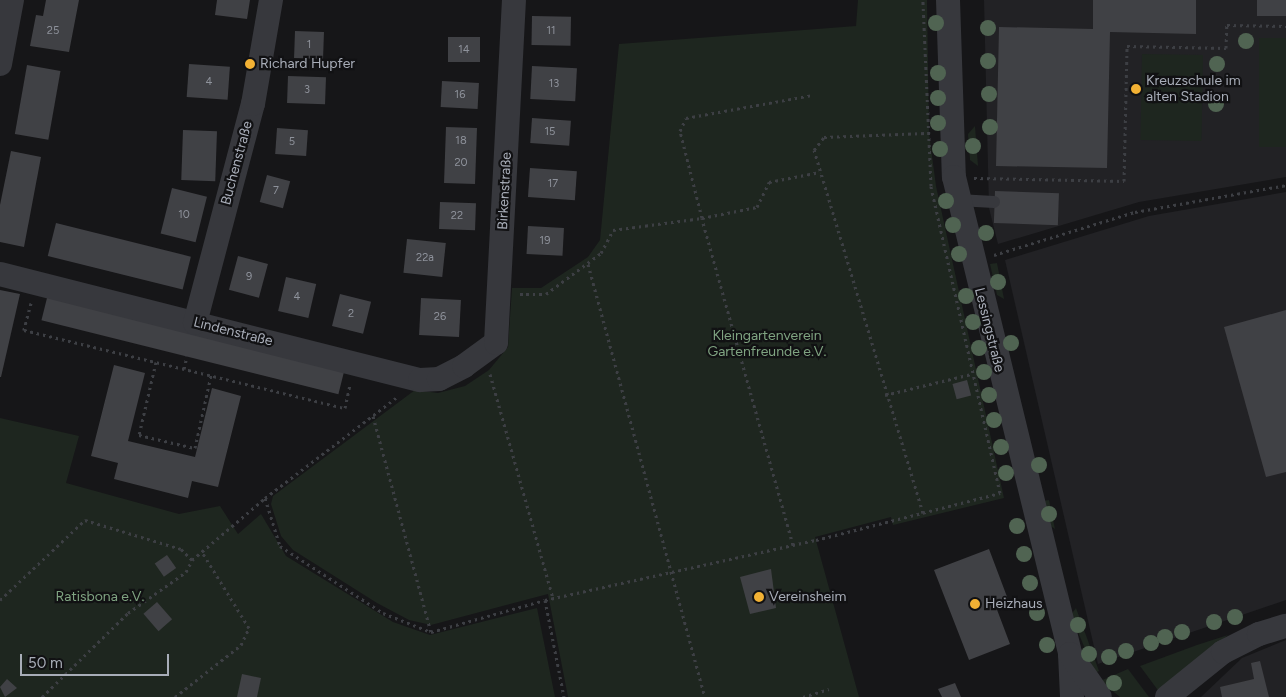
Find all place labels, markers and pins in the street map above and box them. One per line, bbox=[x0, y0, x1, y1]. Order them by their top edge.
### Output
place label: Richard Hupfer bbox=[260, 56, 355, 72]
marker: Richard Hupfer bbox=[244, 58, 256, 70]
place label: Kreuzschule im alten Stadion bbox=[1146, 73, 1241, 105]
marker: Kreuzschule im alten Stadion bbox=[1130, 83, 1142, 95]
place label: Vereinsheim bbox=[769, 589, 846, 605]
marker: Vereinsheim bbox=[753, 591, 765, 603]
place label: Heizhaus bbox=[985, 596, 1043, 612]
marker: Heizhaus bbox=[969, 598, 981, 610]

